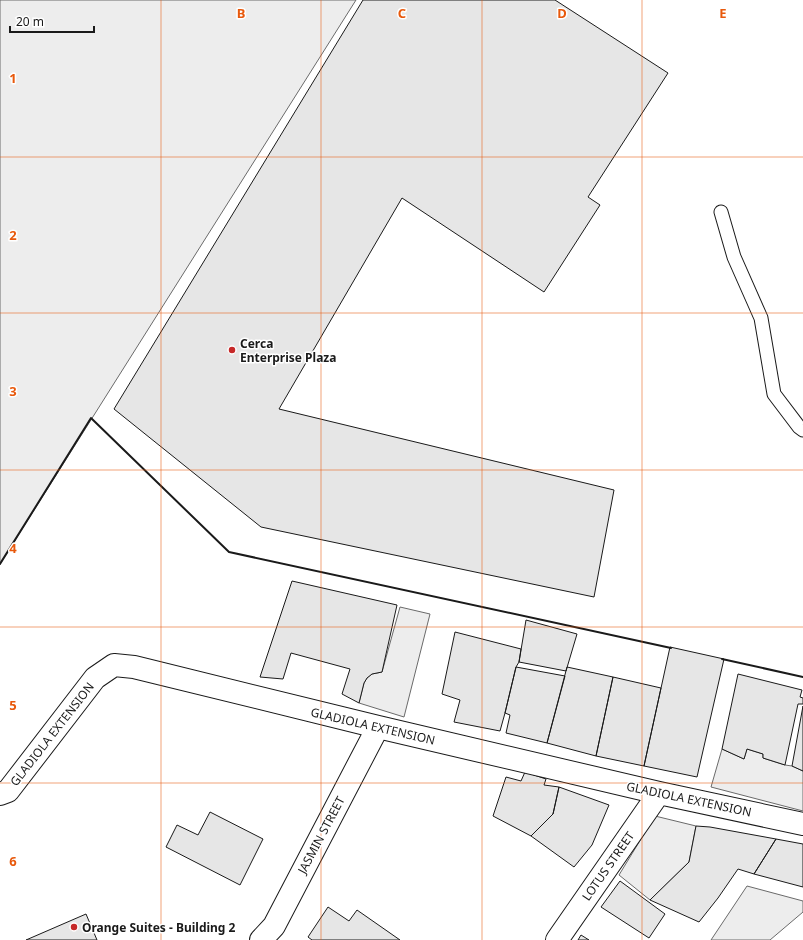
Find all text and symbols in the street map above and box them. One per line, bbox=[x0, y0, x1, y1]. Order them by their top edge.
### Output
text: B bbox=[237, 4, 245, 22]
text: C bbox=[398, 4, 406, 22]
text: D bbox=[557, 4, 567, 22]
text: E bbox=[719, 4, 727, 22]
scale bar bbox=[10, 8, 94, 34]
text: 20 m bbox=[16, 13, 44, 30]
text: 1 bbox=[9, 69, 17, 87]
text: 2 bbox=[9, 226, 17, 244]
place label: Cerca Enterprise Plaza bbox=[240, 335, 336, 366]
marker: Cerca Enterprise Plaza bbox=[227, 345, 237, 355]
text: 3 bbox=[9, 382, 17, 400]
text: 4 bbox=[9, 539, 17, 557]
street label: GLADIOLA EXTENSION bbox=[6, 679, 98, 789]
text: 5 bbox=[9, 696, 17, 714]
street label: GLADIOLA EXTENSION bbox=[309, 703, 437, 749]
street label: GLADIOLA EXTENSION bbox=[625, 777, 753, 821]
street label: JASMIN STREET bbox=[293, 793, 349, 878]
street label: LOTUS STREET bbox=[578, 828, 638, 904]
text: 6 bbox=[9, 852, 17, 870]
place label: Orange Suites - Building 2 bbox=[82, 919, 236, 936]
marker: Orange Suites - Building 2 bbox=[69, 922, 79, 932]

